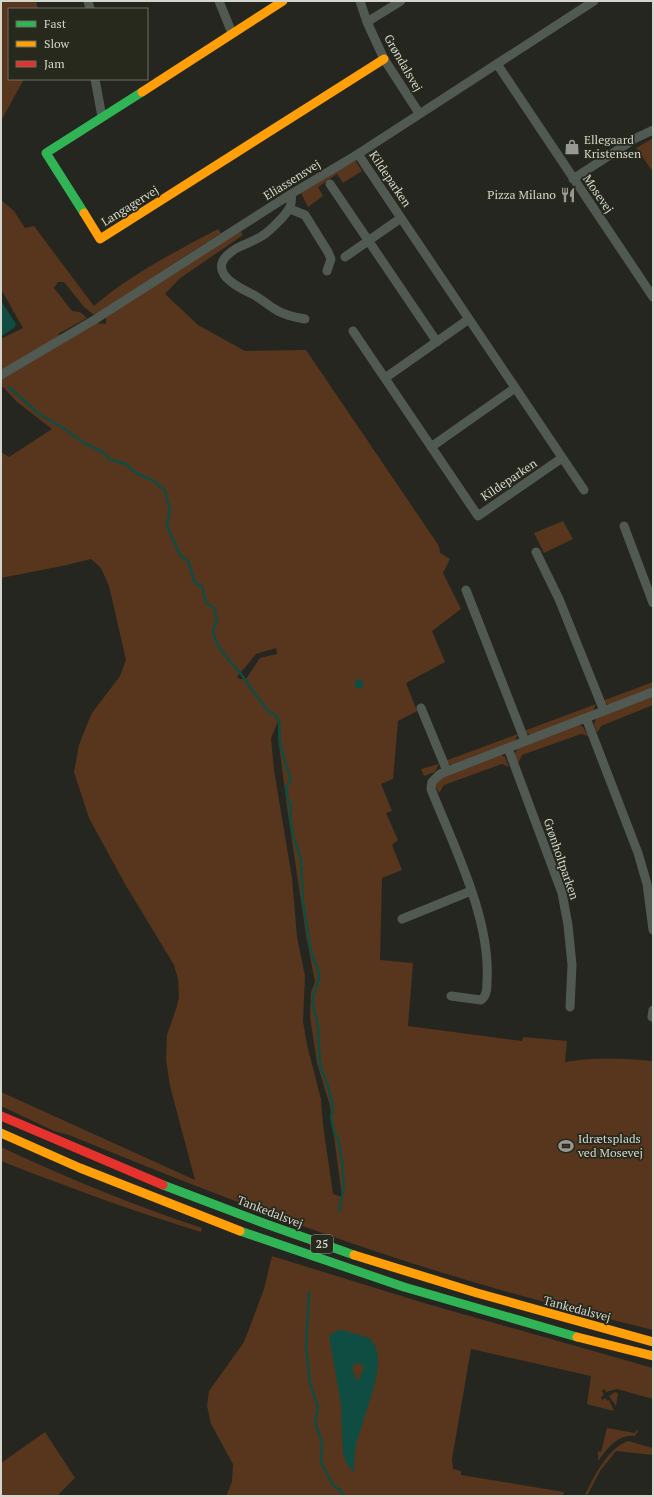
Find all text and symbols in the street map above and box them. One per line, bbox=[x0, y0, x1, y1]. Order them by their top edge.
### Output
legend bbox=[8, 8, 148, 80]
text: Fast bbox=[44, 16, 67, 31]
street label: Grøndalsvej bbox=[381, 31, 426, 94]
text: Slow bbox=[44, 36, 70, 51]
text: Jam bbox=[44, 56, 65, 71]
place label: Ellegaard Kristensen bbox=[584, 132, 641, 161]
shop icon: Ellegaard Kristensen bbox=[563, 138, 581, 156]
street label: Kildeparken bbox=[366, 148, 415, 210]
street label: Eliassensvej bbox=[260, 156, 323, 203]
street label: Mosevej bbox=[580, 172, 617, 216]
street label: Langagervej bbox=[98, 182, 161, 229]
restaurant icon: Pizza Milano bbox=[559, 186, 577, 204]
place label: Pizza Milano bbox=[487, 187, 556, 202]
street label: Kildeparken bbox=[478, 455, 540, 504]
street label: Grønholtparken bbox=[541, 816, 582, 901]
place label: Idrætsplads ved Mosevej bbox=[577, 1131, 643, 1160]
sports icon: Idrætsplads ved Mosevej bbox=[557, 1137, 575, 1155]
street label: Tankedalsvej bbox=[235, 1192, 305, 1231]
road number: 25 bbox=[311, 1235, 333, 1253]
street label: Tankedalsvej bbox=[542, 1292, 613, 1325]

